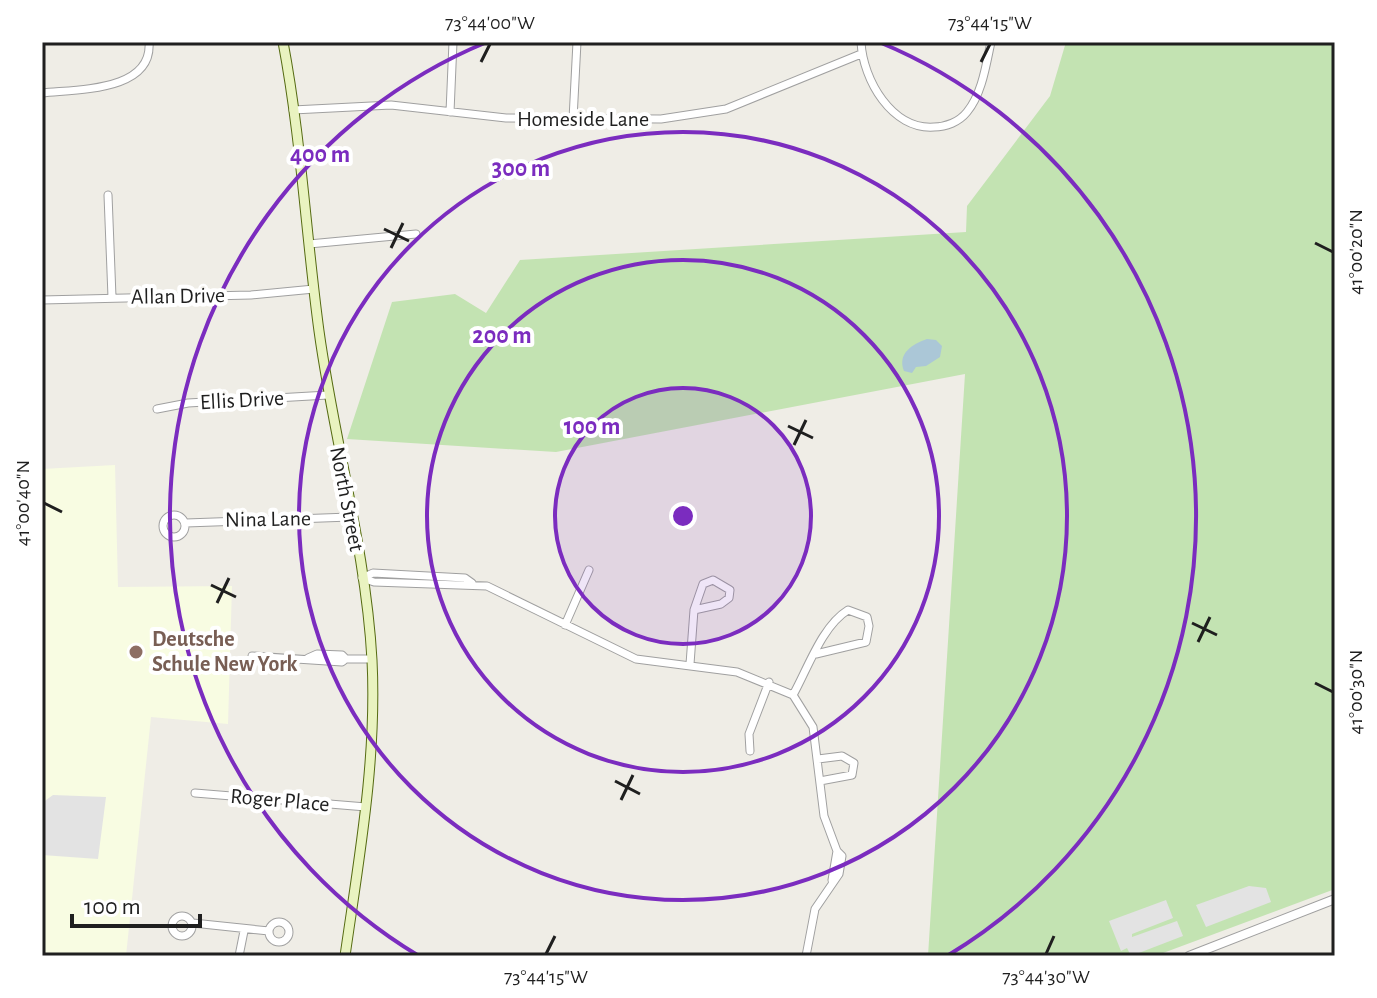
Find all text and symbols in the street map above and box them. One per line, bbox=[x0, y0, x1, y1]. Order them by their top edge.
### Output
text: 73°44'00"W bbox=[445, 13, 535, 33]
text: 73°44'15"W bbox=[948, 13, 1032, 33]
street label: Homeside Lane bbox=[517, 108, 649, 130]
text: 400 m bbox=[290, 143, 350, 167]
text: 300 m bbox=[492, 157, 550, 181]
text: 41°00'20"N bbox=[1346, 209, 1366, 295]
street label: Allan Drive bbox=[131, 284, 225, 308]
text: 200 m bbox=[472, 324, 532, 348]
street label: Ellis Drive bbox=[199, 387, 285, 413]
text: 100 m bbox=[564, 415, 620, 439]
street label: North Street bbox=[326, 445, 368, 553]
text: 41°00'40"N bbox=[13, 460, 33, 546]
centre of rings bbox=[669, 502, 697, 530]
street label: Nina Lane bbox=[225, 507, 311, 531]
place label: Deutsche Schule New York bbox=[152, 628, 298, 675]
marker: Deutsche Schule New York bbox=[127, 643, 145, 661]
text: 41°00'30"N bbox=[1346, 650, 1366, 734]
street label: Roger Place bbox=[230, 785, 330, 815]
scale bar bbox=[72, 878, 200, 928]
text: 100 m bbox=[84, 895, 141, 919]
text: 73°44'15"W bbox=[504, 967, 588, 987]
text: 73°44'30"W bbox=[1002, 967, 1090, 987]

